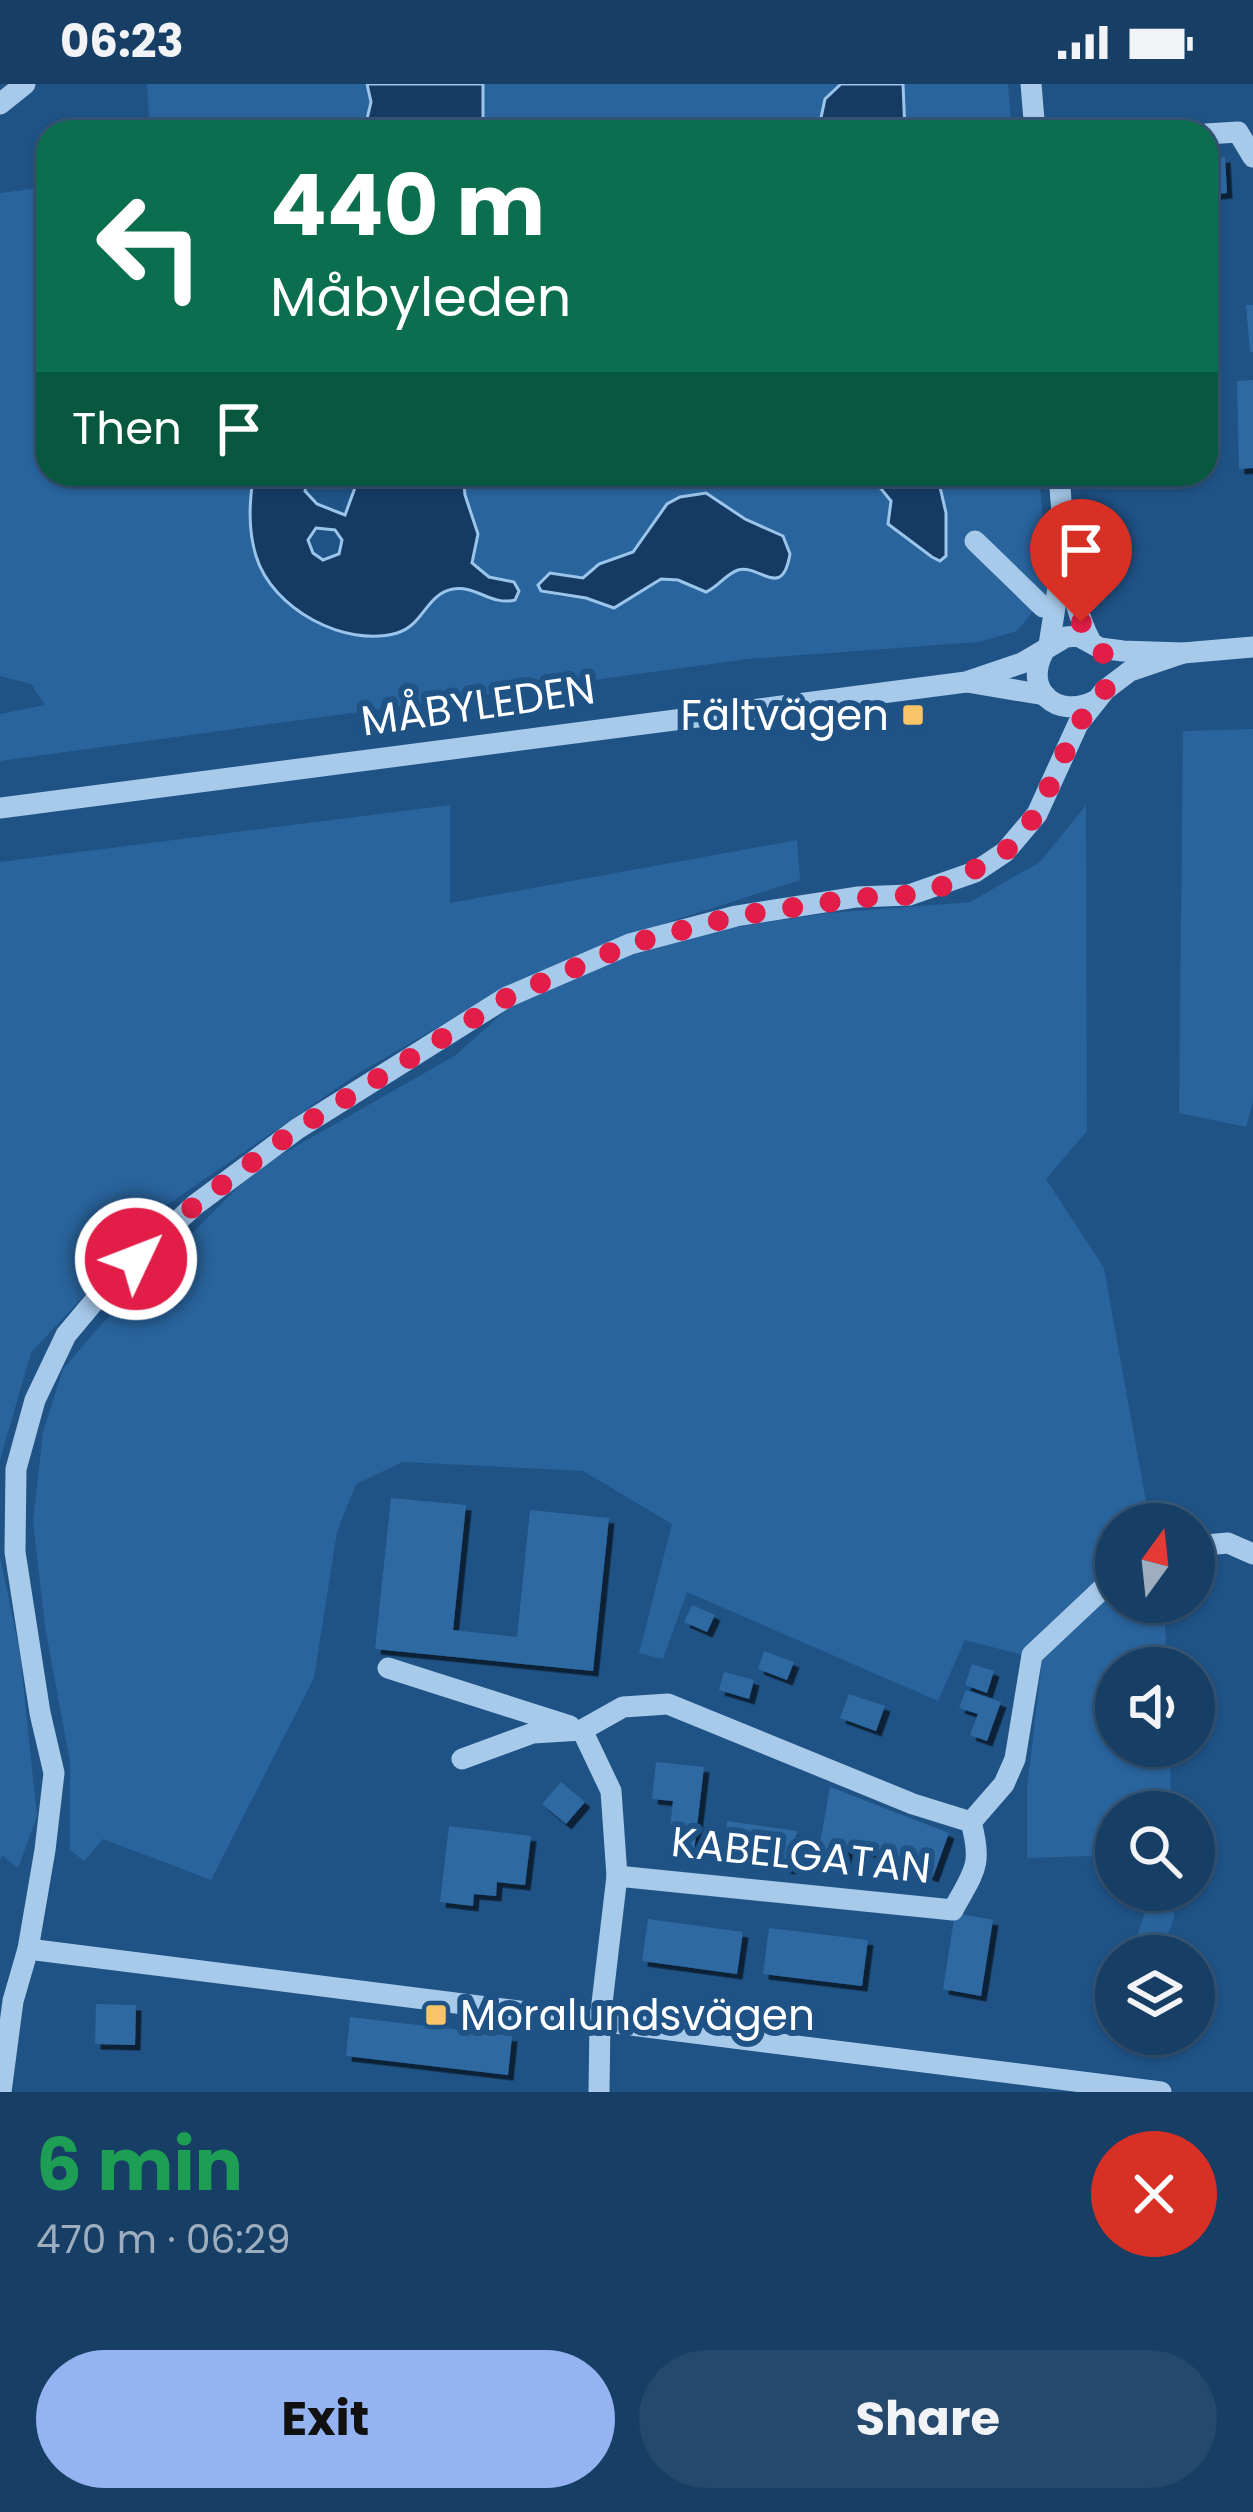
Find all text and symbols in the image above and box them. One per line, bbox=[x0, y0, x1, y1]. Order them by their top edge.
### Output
text: 06:23 bbox=[60, 10, 184, 73]
text: 440 m bbox=[270, 147, 545, 264]
icon: left bbox=[72, 168, 228, 324]
text: Måbyleden bbox=[270, 259, 571, 335]
icon: arrive bbox=[206, 396, 272, 462]
text: Then bbox=[72, 397, 182, 460]
pin bbox=[1030, 499, 1132, 622]
icon: arrive bbox=[1048, 517, 1114, 583]
street label: MÅBYLEDEN bbox=[357, 659, 599, 751]
place label: Fältvägen bbox=[681, 686, 889, 745]
marker: Fältvägen bbox=[900, 702, 926, 728]
position arrow bbox=[73, 1196, 199, 1322]
north arrow bbox=[1095, 1503, 1215, 1623]
map controls bbox=[1095, 1503, 1215, 2055]
button: sound bbox=[1095, 1647, 1215, 1767]
button: search bbox=[1095, 1791, 1215, 1911]
street label: KABELGATAN bbox=[668, 1812, 934, 1898]
button: layers bbox=[1095, 1935, 1215, 2055]
place label: Moralundsvägen bbox=[460, 1986, 815, 2045]
marker: Moralundsvägen bbox=[423, 2002, 449, 2028]
text: 6 min bbox=[36, 2114, 243, 2215]
button: close bbox=[1091, 2131, 1217, 2257]
text: 470 m · 06:29 bbox=[36, 2212, 291, 2267]
button: Exit bbox=[36, 2350, 615, 2488]
button: Share bbox=[639, 2350, 1217, 2488]

